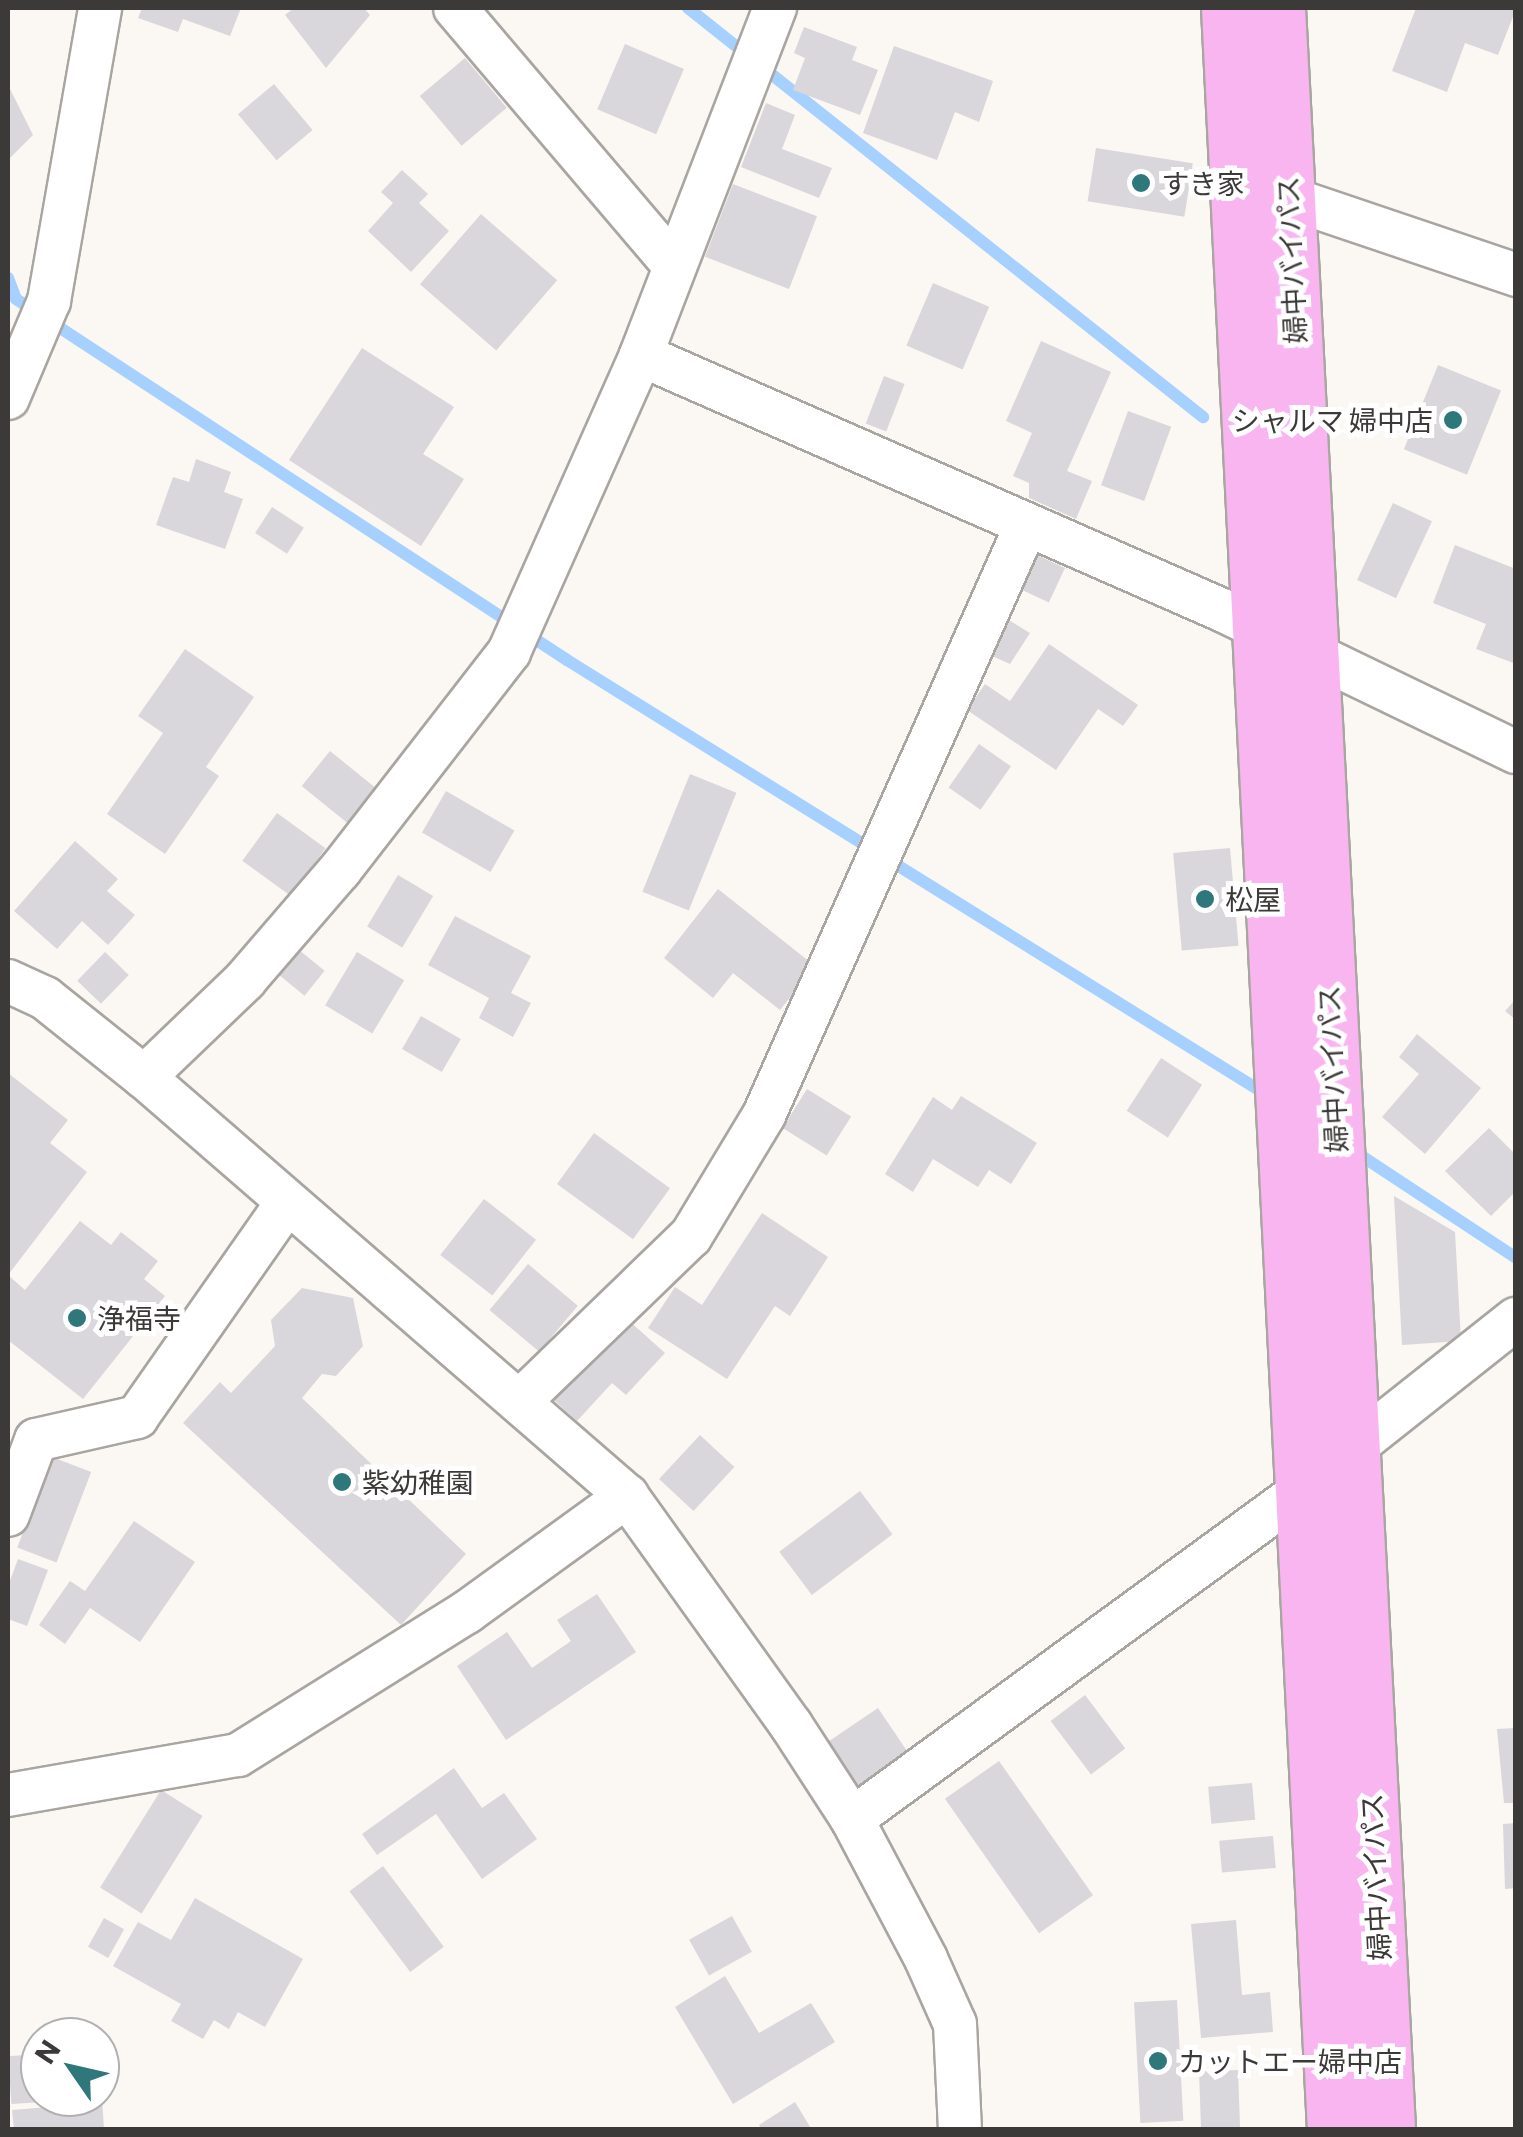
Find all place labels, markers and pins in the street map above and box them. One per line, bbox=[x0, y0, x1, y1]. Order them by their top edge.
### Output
place label: すき家 bbox=[1161, 166, 1245, 200]
marker: すき家 bbox=[1130, 172, 1152, 194]
place label: シャルマ 婦中店 bbox=[1232, 403, 1433, 437]
marker: シャルマ 婦中店 bbox=[1442, 409, 1464, 431]
place label: 松屋 bbox=[1225, 882, 1281, 916]
marker: 松屋 bbox=[1194, 888, 1216, 910]
place label: 浄福寺 bbox=[97, 1301, 181, 1335]
marker: 浄福寺 bbox=[66, 1307, 88, 1329]
place label: 紫幼稚園 bbox=[362, 1465, 474, 1499]
marker: 紫幼稚園 bbox=[331, 1471, 353, 1493]
place label: カットエー婦中店 bbox=[1178, 2044, 1402, 2078]
marker: カットエー婦中店 bbox=[1147, 2050, 1169, 2072]

